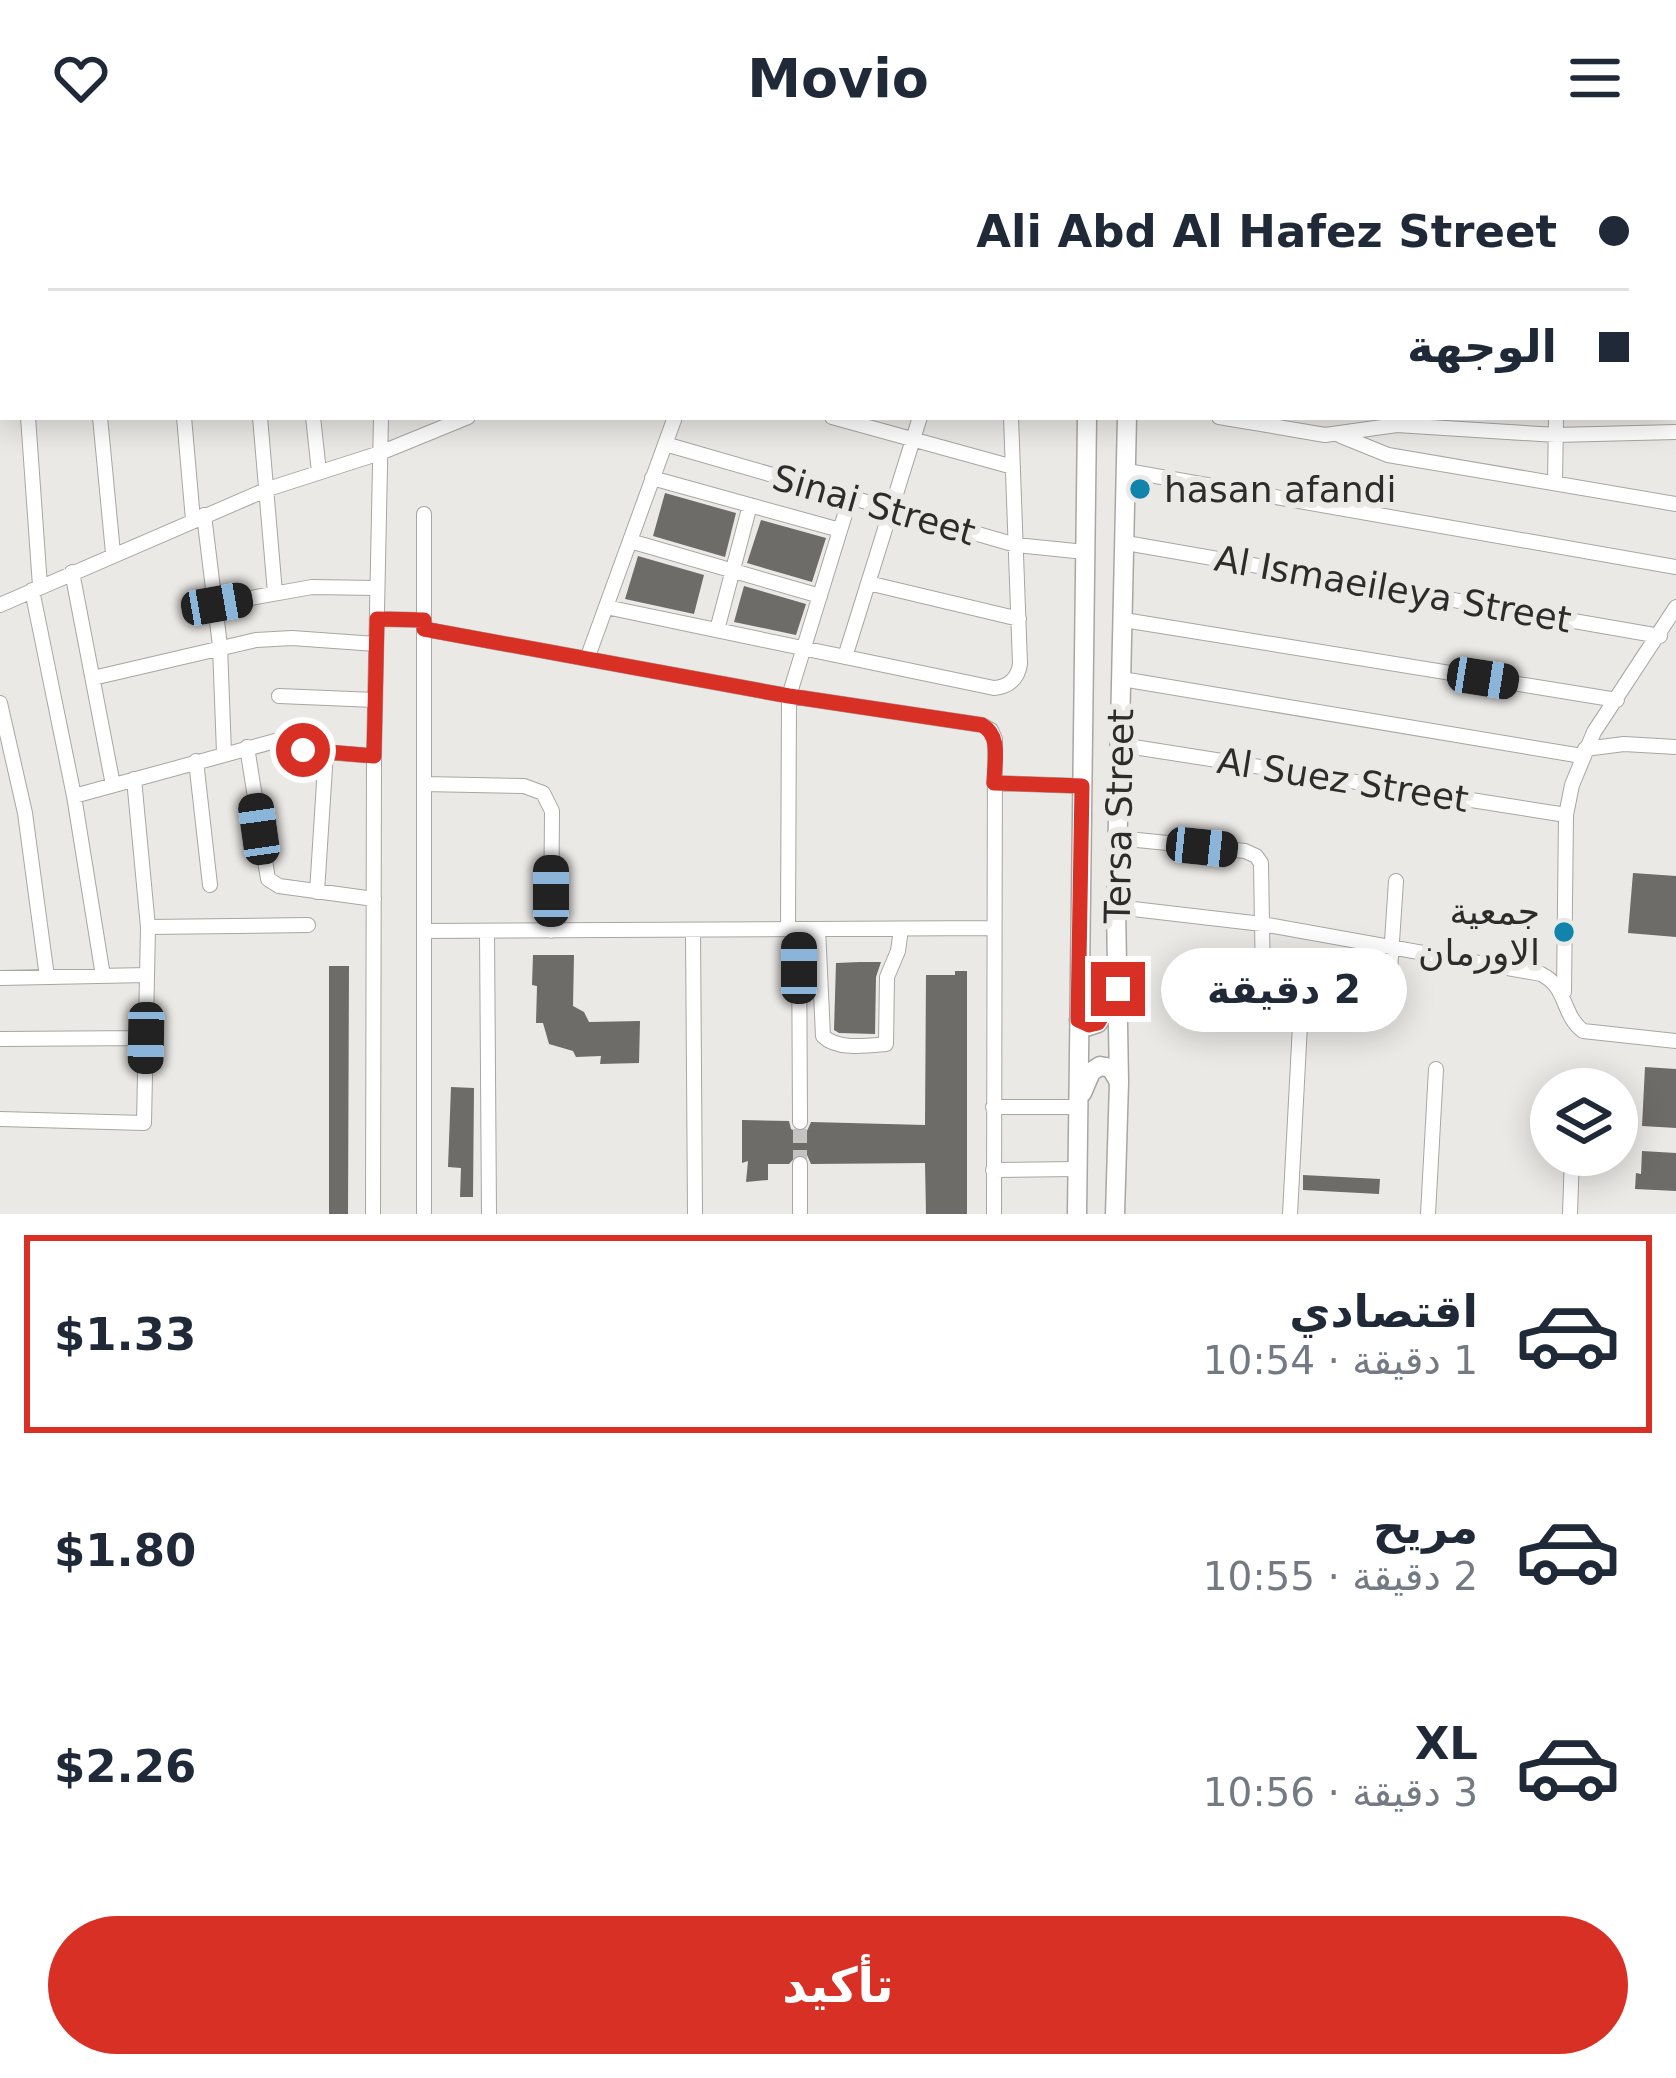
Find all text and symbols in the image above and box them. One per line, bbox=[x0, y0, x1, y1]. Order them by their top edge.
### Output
icon: heart bbox=[48, 45, 114, 111]
icon: menu bbox=[1562, 45, 1628, 111]
text: Movio bbox=[747, 47, 929, 110]
text: Ali Abd Al Hafez Street bbox=[976, 205, 1557, 258]
text: الوجهة bbox=[1407, 320, 1557, 373]
street label: Sinai Street bbox=[768, 457, 980, 553]
place label: hasan afandi bbox=[1164, 469, 1396, 510]
marker: hasan afandi bbox=[1127, 476, 1153, 502]
street label: Al Ismaeileya Street bbox=[1212, 537, 1574, 641]
car bbox=[178, 580, 256, 628]
car bbox=[1445, 655, 1521, 701]
street label: Tersa Street bbox=[1097, 708, 1141, 925]
route start bbox=[276, 723, 330, 777]
street label: Al Suez Street bbox=[1215, 740, 1471, 820]
car bbox=[236, 791, 282, 867]
car bbox=[1164, 825, 1240, 869]
car bbox=[533, 855, 569, 927]
place label: جمعية الاورمان bbox=[1418, 891, 1540, 974]
marker: جمعية الاورمان bbox=[1551, 919, 1577, 945]
car bbox=[781, 932, 817, 1004]
callout: 2 دقيقة bbox=[1160, 947, 1406, 1031]
route end bbox=[1091, 962, 1145, 1016]
text: 2 دقيقة bbox=[1207, 967, 1361, 1012]
car bbox=[127, 1002, 165, 1074]
map controls bbox=[1530, 1068, 1638, 1176]
button: layers bbox=[1530, 1068, 1638, 1176]
icon: car bbox=[1514, 1280, 1622, 1388]
text: اقتصادي bbox=[1289, 1285, 1478, 1338]
text: $1.33 bbox=[54, 1308, 196, 1361]
text: 1 دقيقة · 10:54 bbox=[1203, 1338, 1478, 1383]
icon: car bbox=[1514, 1496, 1622, 1604]
text: مريح bbox=[1373, 1501, 1478, 1554]
text: $1.80 bbox=[54, 1524, 196, 1577]
text: 2 دقيقة · 10:55 bbox=[1203, 1554, 1478, 1599]
icon: car bbox=[1514, 1712, 1622, 1820]
text: XL bbox=[1415, 1717, 1478, 1770]
text: $2.26 bbox=[54, 1740, 196, 1793]
text: 3 دقيقة · 10:56 bbox=[1203, 1770, 1478, 1815]
button: تأكيد bbox=[48, 1916, 1628, 2054]

